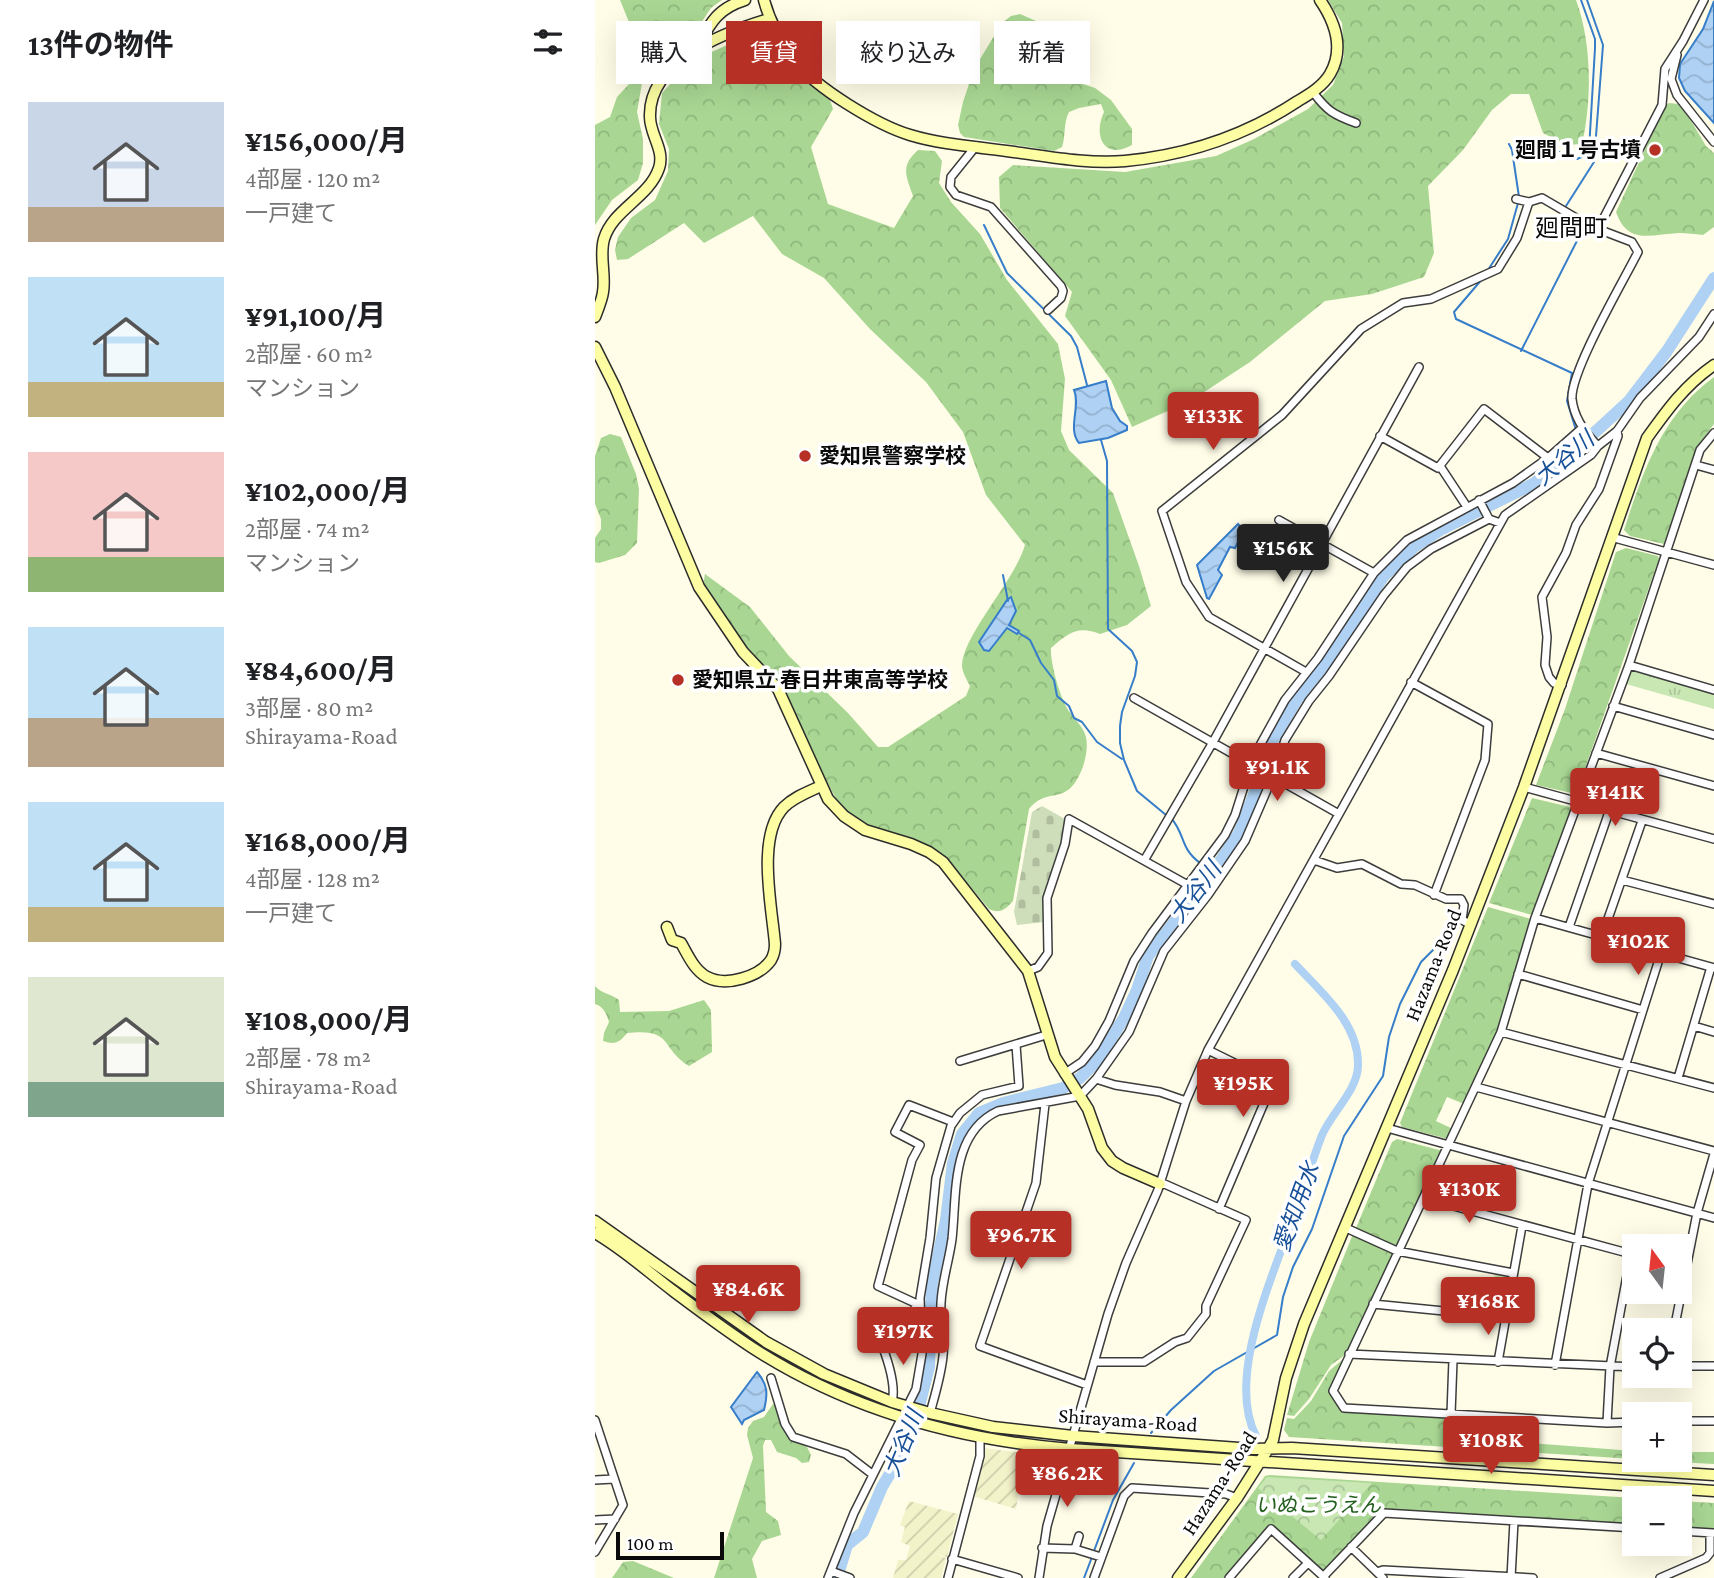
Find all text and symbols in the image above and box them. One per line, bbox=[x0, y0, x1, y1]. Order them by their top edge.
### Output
chip: 購入 bbox=[616, 21, 712, 84]
chip: 賃貸 bbox=[726, 21, 822, 84]
chip: 絞り込み bbox=[836, 21, 980, 84]
chip: 新着 bbox=[994, 21, 1090, 84]
icon: filters bbox=[529, 23, 567, 61]
text: 13件の物件 bbox=[28, 28, 174, 61]
text: ¥156,000/月 bbox=[245, 124, 408, 157]
icon: home bbox=[84, 130, 168, 214]
place label: 廻間１号古墳 bbox=[1515, 138, 1641, 162]
marker: 廻間１号古墳 bbox=[1647, 142, 1663, 158]
text: 4部屋 · 120 m² bbox=[245, 166, 380, 192]
text: 一戸建て bbox=[245, 200, 337, 226]
district label: 廻間町 bbox=[1535, 214, 1607, 241]
text: ¥91,100/月 bbox=[245, 299, 386, 332]
icon: home bbox=[84, 305, 168, 389]
text: 2部屋 · 60 m² bbox=[245, 341, 373, 367]
text: マンション bbox=[245, 375, 360, 401]
pin: ¥133K bbox=[1164, 392, 1262, 452]
text: ¥133K bbox=[1184, 402, 1242, 428]
water label: 大谷川 bbox=[1529, 424, 1601, 490]
place label: 愛知県警察学校 bbox=[819, 444, 966, 468]
marker: 愛知県警察学校 bbox=[797, 448, 813, 464]
text: ¥102,000/月 bbox=[245, 474, 410, 507]
icon: home bbox=[84, 480, 168, 564]
text: 2部屋 · 74 m² bbox=[245, 516, 369, 542]
pin: ¥156K bbox=[1234, 524, 1332, 584]
text: ¥156K bbox=[1253, 534, 1313, 560]
text: マンション bbox=[245, 550, 360, 576]
text: ¥84,600/月 bbox=[245, 653, 397, 686]
icon: home bbox=[84, 655, 168, 739]
place label: 愛知県立 春日井東高等学校 bbox=[692, 668, 948, 692]
marker: 愛知県立 春日井東高等学校 bbox=[670, 672, 686, 688]
text: 3部屋 · 80 m² bbox=[245, 695, 373, 721]
text: Shirayama-Road bbox=[245, 723, 398, 749]
pin: ¥91.1K bbox=[1220, 744, 1334, 803]
text: ¥91.1K bbox=[1245, 753, 1309, 779]
pin: ¥141K bbox=[1566, 768, 1664, 828]
text: ¥141K bbox=[1586, 778, 1644, 804]
text: ¥168,000/月 bbox=[245, 824, 411, 857]
icon: home bbox=[84, 830, 168, 914]
water label: 大谷川 bbox=[1164, 854, 1228, 927]
text: 4部屋 · 128 m² bbox=[245, 866, 380, 892]
text: 一戸建て bbox=[245, 900, 337, 926]
street label: Hazama-Road bbox=[1400, 905, 1466, 1025]
pin: ¥102K bbox=[1589, 918, 1687, 977]
text: ¥102K bbox=[1607, 927, 1669, 953]
text: ¥108,000/月 bbox=[245, 1003, 413, 1036]
icon: home bbox=[84, 1005, 168, 1089]
text: 2部屋 · 78 m² bbox=[245, 1045, 371, 1071]
pin: ¥195K bbox=[1194, 1060, 1292, 1119]
text: ¥195K bbox=[1213, 1069, 1273, 1095]
text: Shirayama-Road bbox=[245, 1073, 398, 1099]
water label: 愛知用水 bbox=[1268, 1157, 1325, 1255]
pin: ¥130K bbox=[1420, 1166, 1518, 1225]
text: ¥130K bbox=[1438, 1175, 1500, 1201]
pin: ¥96.7K bbox=[964, 1212, 1078, 1271]
text: ¥96.7K bbox=[986, 1221, 1056, 1247]
north arrow bbox=[1622, 1234, 1692, 1304]
map controls bbox=[1622, 1234, 1692, 1556]
pin: ¥84.6K bbox=[691, 1266, 805, 1325]
text: ¥84.6K bbox=[712, 1275, 784, 1301]
pin: ¥168K bbox=[1439, 1278, 1537, 1337]
text: ¥168K bbox=[1457, 1287, 1519, 1313]
pin: ¥197K bbox=[854, 1308, 952, 1367]
text: ¥197K bbox=[873, 1317, 933, 1343]
button: locate bbox=[1622, 1318, 1692, 1388]
button: + bbox=[1622, 1402, 1692, 1472]
water label: 大谷川 bbox=[878, 1403, 929, 1480]
street label: Shirayama-Road bbox=[1058, 1403, 1198, 1437]
pin: ¥108K bbox=[1442, 1416, 1540, 1476]
text: ¥108K bbox=[1459, 1426, 1523, 1452]
street label: Hazama-Road bbox=[1177, 1427, 1261, 1539]
pin: ¥86.2K bbox=[1010, 1450, 1124, 1509]
text: ¥86.2K bbox=[1032, 1459, 1103, 1485]
button: − bbox=[1622, 1486, 1692, 1556]
park label: いぬこうえん bbox=[1255, 1493, 1382, 1517]
scale bar bbox=[616, 1529, 725, 1561]
text: 100 m bbox=[627, 1533, 674, 1554]

